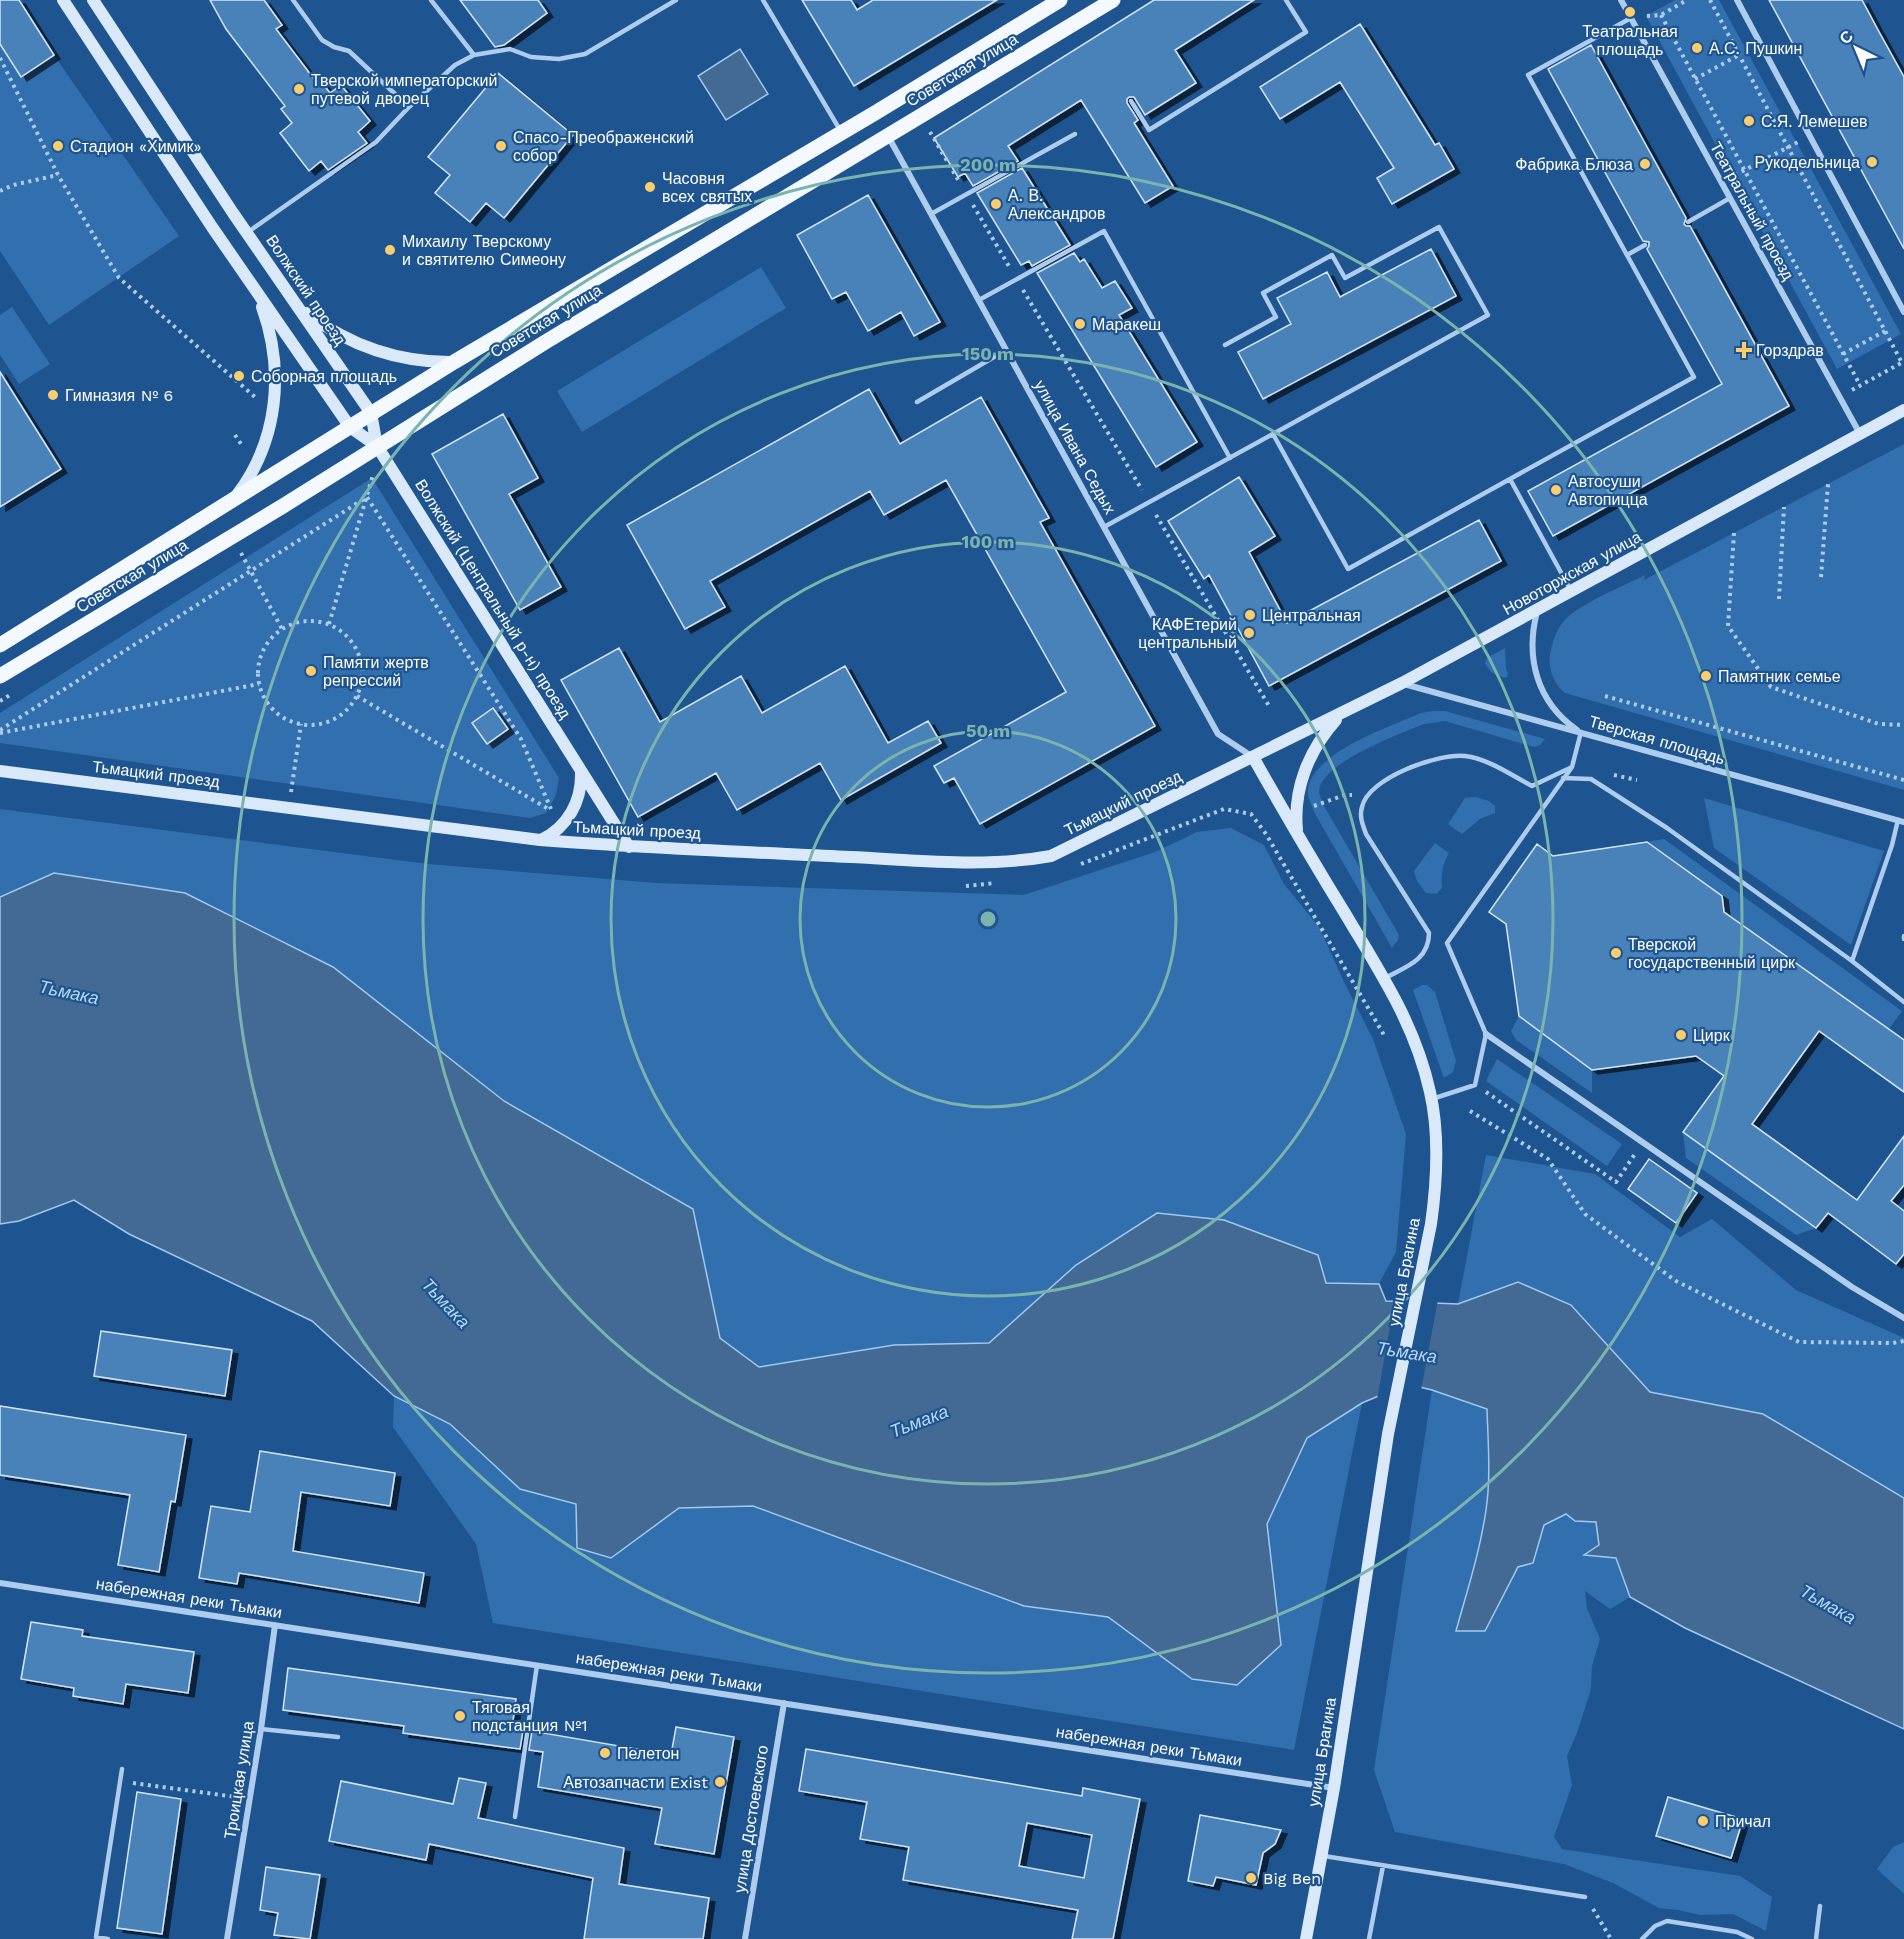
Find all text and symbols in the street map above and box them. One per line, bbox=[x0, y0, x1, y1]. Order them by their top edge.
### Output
marker: Театральная площадь bbox=[1623, 5, 1637, 19]
north arrow bbox=[1826, 18, 1886, 78]
place label: Театральная площадь bbox=[1582, 22, 1678, 59]
text: С bbox=[1835, 26, 1857, 48]
street label: Советская улица bbox=[903, 29, 1021, 111]
place label: А.С. Пушкин bbox=[1709, 39, 1802, 58]
marker: А.С. Пушкин bbox=[1690, 41, 1704, 55]
place label: Тверской императорский путевой дворец bbox=[311, 71, 497, 108]
marker: Тверской императорский путевой дворец bbox=[292, 82, 306, 96]
place label: С.Я. Лемешев bbox=[1761, 112, 1868, 131]
marker: С.Я. Лемешев bbox=[1742, 114, 1756, 128]
place label: Спасо-Преображенский собор bbox=[513, 128, 694, 165]
place label: Стадион «Химик» bbox=[70, 137, 202, 156]
marker: Стадион «Химик» bbox=[51, 139, 65, 153]
marker: Спасо-Преображенский собор bbox=[494, 139, 508, 153]
street label: Театральный проезд bbox=[1706, 139, 1798, 284]
place label: Рукодельница bbox=[1754, 153, 1860, 172]
text: 200 m bbox=[960, 154, 1016, 175]
place label: Фабрика Блюза bbox=[1515, 155, 1633, 174]
marker: Рукодельница bbox=[1865, 155, 1879, 169]
marker: Фабрика Блюза bbox=[1638, 157, 1652, 171]
place label: Часовня всех святых bbox=[662, 169, 752, 206]
marker: Часовня всех святых bbox=[643, 180, 657, 194]
place label: А. В. Александров bbox=[1008, 186, 1105, 223]
marker: А. В. Александров bbox=[989, 197, 1003, 211]
street label: Волжский проезд bbox=[262, 231, 350, 349]
place label: Михаилу Тверскому и святителю Симеону bbox=[402, 232, 566, 269]
marker: Михаилу Тверскому и святителю Симеону bbox=[383, 243, 397, 257]
street label: Советская улица bbox=[487, 280, 605, 362]
place label: Маракеш bbox=[1092, 315, 1161, 334]
marker: Маракеш bbox=[1073, 317, 1087, 331]
place label: Горздрав bbox=[1756, 341, 1824, 360]
text: 150 m bbox=[962, 343, 1014, 364]
marker: Горздрав bbox=[1737, 343, 1751, 357]
place label: Соборная площадь bbox=[251, 367, 397, 386]
marker: Соборная площадь bbox=[232, 369, 246, 383]
street label: улица Ивана Седых bbox=[1030, 377, 1120, 517]
place label: Гимназия № 6 bbox=[65, 386, 173, 405]
marker: Гимназия № 6 bbox=[46, 388, 60, 402]
place label: Автосуши Автопицца bbox=[1568, 472, 1648, 509]
street label: Волжский (Центральный р-н) проезд bbox=[411, 476, 575, 723]
marker: Автосуши Автопицца bbox=[1549, 483, 1563, 497]
street label: Новоторжская улица bbox=[1499, 527, 1645, 619]
text: 100 m bbox=[961, 531, 1015, 552]
street label: Советская улица bbox=[73, 535, 191, 617]
place label: Центральная bbox=[1262, 606, 1361, 625]
marker: Центральная bbox=[1243, 608, 1257, 622]
place label: КАФЕтерий центральный bbox=[1138, 615, 1237, 652]
marker: КАФЕтерий центральный bbox=[1242, 626, 1256, 640]
place label: Памяти жертв репрессий bbox=[323, 653, 429, 690]
marker: Памяти жертв репрессий bbox=[304, 664, 318, 678]
place label: Памятник семье bbox=[1718, 667, 1841, 686]
marker: Памятник семье bbox=[1699, 669, 1713, 683]
street label: Тверская площадь bbox=[1587, 712, 1727, 768]
text: 50 m bbox=[966, 720, 1010, 741]
street label: Тьмацкий проезд bbox=[91, 757, 221, 791]
street label: Тьмацкий проезд bbox=[1061, 766, 1185, 840]
street label: Тьмацкий проезд bbox=[573, 817, 702, 843]
centre of rings bbox=[978, 909, 998, 929]
place label: Тверской государственный цирк bbox=[1628, 935, 1796, 972]
marker: Тверской государственный цирк bbox=[1609, 946, 1623, 960]
water label: Тьмака bbox=[37, 975, 101, 1009]
place label: Цирк bbox=[1693, 1026, 1731, 1045]
marker: Цирк bbox=[1674, 1028, 1688, 1042]
street label: улица Брагина bbox=[1384, 1216, 1424, 1328]
water label: Тьмака bbox=[418, 1274, 474, 1332]
water label: Тьмака bbox=[1375, 1337, 1439, 1367]
water label: Тьмака bbox=[887, 1400, 951, 1442]
street label: набережная реки Тьмаки bbox=[95, 1574, 283, 1622]
water label: Тьмака bbox=[1796, 1580, 1860, 1628]
street label: набережная реки Тьмаки bbox=[575, 1648, 763, 1696]
street label: улица Брагина bbox=[1304, 1696, 1340, 1808]
place label: Тяговая подстанция №1 bbox=[472, 1698, 587, 1735]
marker: Тяговая подстанция №1 bbox=[453, 1709, 467, 1723]
street label: Троицкая улица bbox=[220, 1720, 258, 1840]
street label: набережная реки Тьмаки bbox=[1055, 1722, 1243, 1770]
place label: Пелетон bbox=[617, 1744, 679, 1763]
street label: улица Достоевского bbox=[730, 1744, 772, 1894]
marker: Пелетон bbox=[598, 1746, 612, 1760]
place label: Автозапчасти Exist bbox=[563, 1773, 708, 1792]
marker: Автозапчасти Exist bbox=[713, 1775, 727, 1789]
place label: Причал bbox=[1715, 1812, 1771, 1831]
marker: Причал bbox=[1696, 1814, 1710, 1828]
place label: Big Ben bbox=[1263, 1869, 1321, 1888]
marker: Big Ben bbox=[1244, 1871, 1258, 1885]

